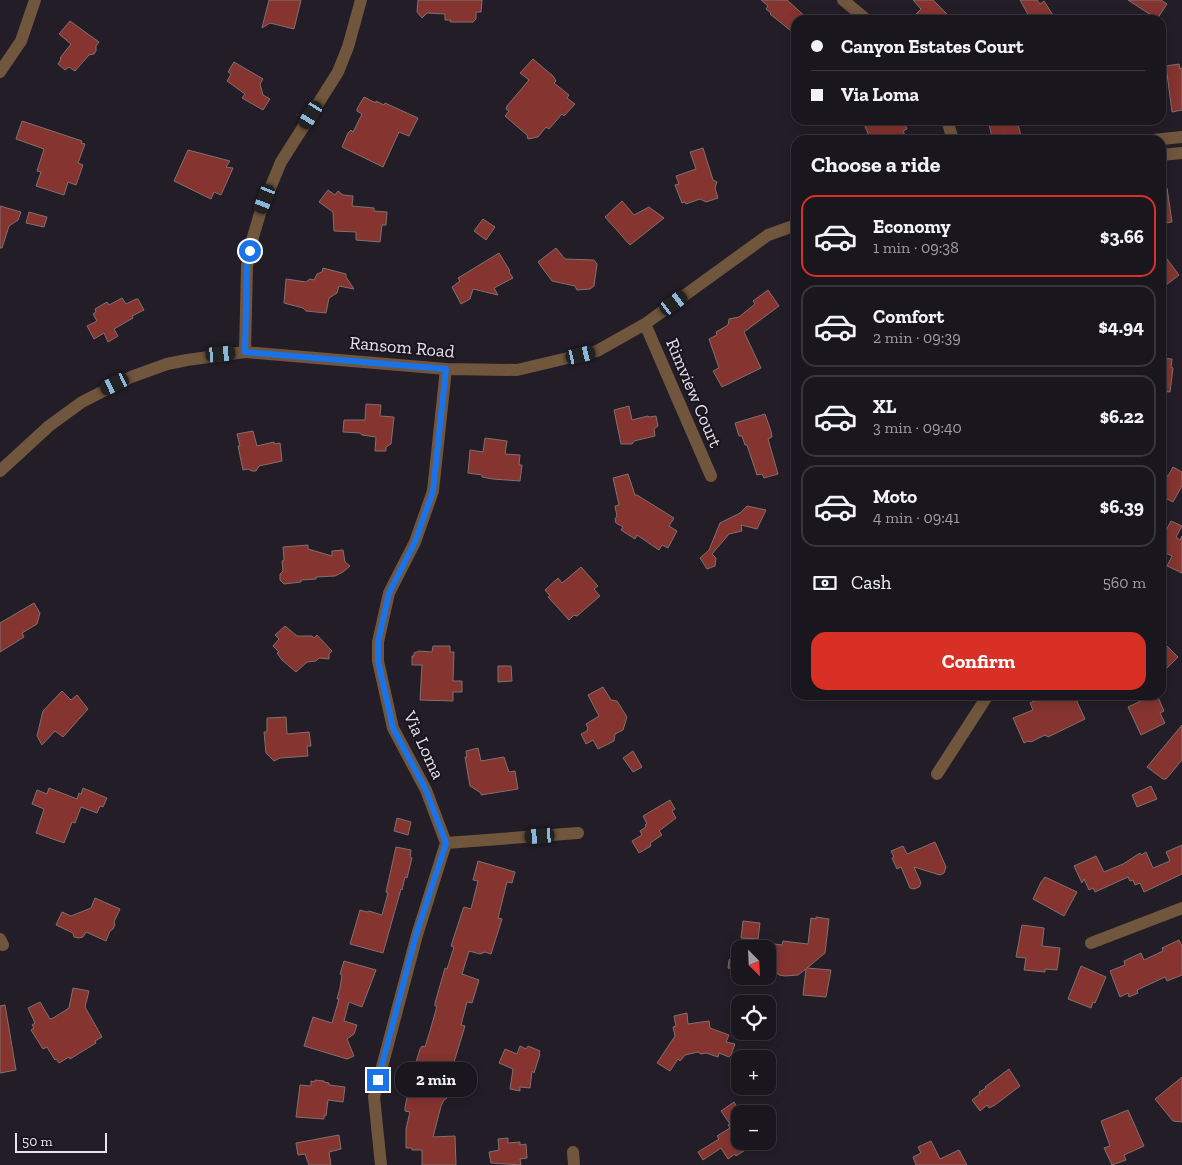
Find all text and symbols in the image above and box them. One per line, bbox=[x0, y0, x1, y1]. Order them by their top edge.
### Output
text: Canyon Estates Court bbox=[841, 35, 1024, 58]
text: Via Loma bbox=[841, 83, 919, 106]
car bbox=[296, 98, 325, 132]
text: Choose a ride bbox=[811, 151, 941, 178]
car bbox=[252, 182, 277, 216]
icon: car bbox=[813, 214, 858, 259]
text: Economy bbox=[873, 215, 951, 238]
text: $3.66 bbox=[1100, 225, 1144, 248]
text: 1 min · 09:38 bbox=[873, 238, 959, 257]
route start bbox=[239, 240, 261, 262]
car bbox=[657, 288, 690, 318]
icon: car bbox=[813, 304, 858, 349]
text: Comfort bbox=[873, 305, 944, 328]
text: $4.94 bbox=[1099, 315, 1144, 338]
text: 2 min · 09:39 bbox=[873, 328, 961, 347]
street label: Ransom Road bbox=[348, 331, 456, 363]
street label: Rimview Court bbox=[661, 335, 727, 451]
car bbox=[564, 344, 597, 366]
car bbox=[205, 345, 236, 363]
car bbox=[98, 371, 131, 397]
icon: car bbox=[813, 394, 858, 439]
text: XL bbox=[873, 395, 896, 418]
text: $6.22 bbox=[1100, 405, 1144, 428]
text: 3 min · 09:40 bbox=[873, 418, 962, 437]
icon: car bbox=[813, 484, 858, 529]
text: Moto bbox=[873, 485, 917, 508]
text: $6.39 bbox=[1100, 495, 1144, 518]
text: 4 min · 09:41 bbox=[873, 508, 960, 527]
icon: cash bbox=[811, 569, 839, 597]
text: Cash bbox=[851, 571, 891, 594]
text: 560 m bbox=[1103, 573, 1146, 592]
button: Confirm bbox=[811, 632, 1146, 690]
street label: Via Loma bbox=[398, 707, 449, 783]
car bbox=[524, 827, 555, 845]
north arrow bbox=[731, 940, 776, 985]
map controls bbox=[731, 940, 776, 1150]
button: locate bbox=[731, 995, 776, 1040]
button: + bbox=[731, 1050, 776, 1095]
callout: 2 min bbox=[396, 1062, 478, 1098]
route end bbox=[367, 1069, 389, 1091]
text: 2 min bbox=[416, 1070, 456, 1089]
button: − bbox=[731, 1105, 776, 1150]
scale bar bbox=[15, 1130, 108, 1153]
text: 50 m bbox=[22, 1133, 53, 1150]

